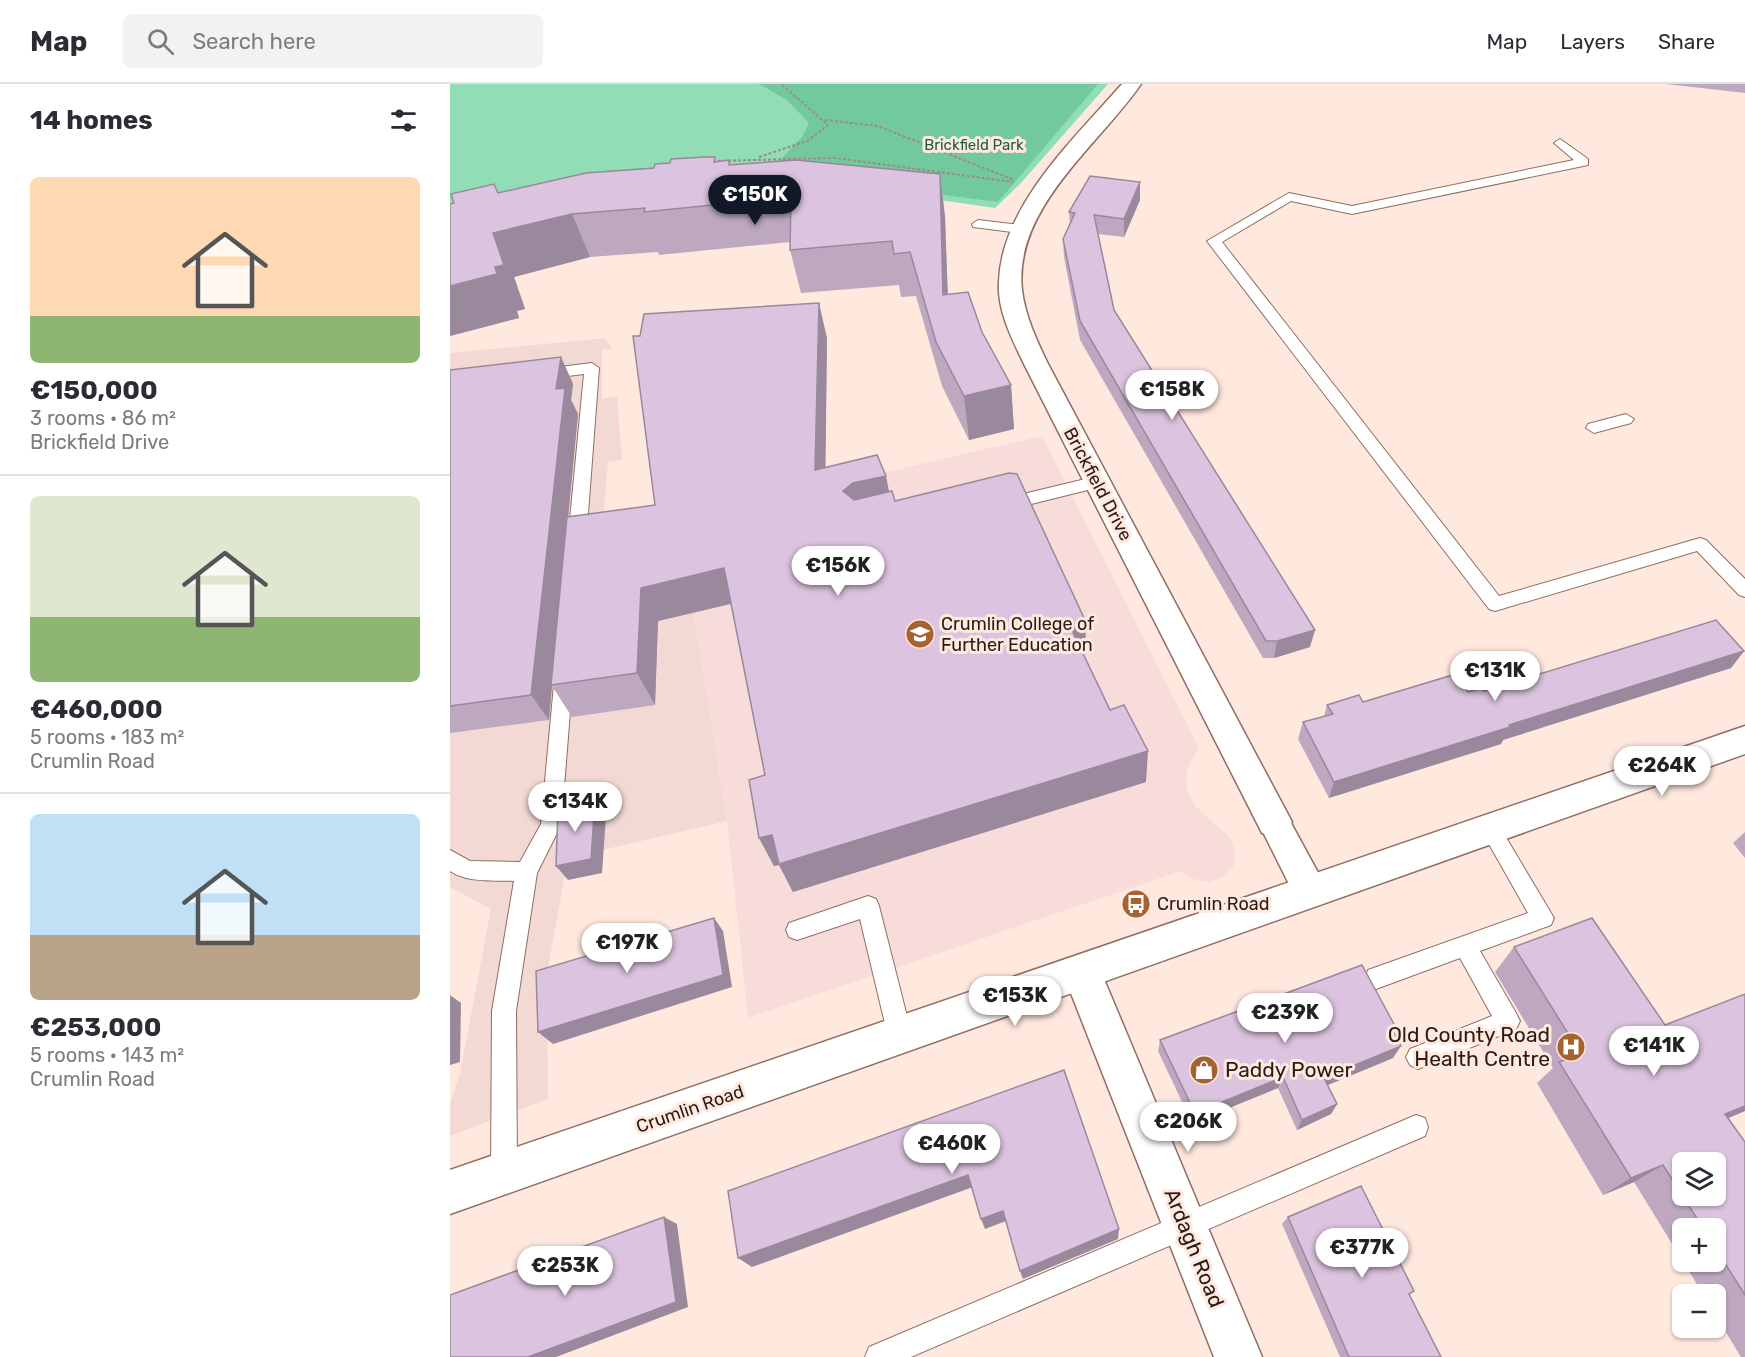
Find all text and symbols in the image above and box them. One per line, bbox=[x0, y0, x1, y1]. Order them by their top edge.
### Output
search box bbox=[123, 14, 543, 68]
text: Map bbox=[30, 25, 87, 58]
icon: search bbox=[144, 25, 177, 58]
text: Search here bbox=[192, 28, 316, 55]
text: Map bbox=[1486, 29, 1527, 54]
text: Layers bbox=[1560, 29, 1625, 54]
text: Share bbox=[1658, 29, 1715, 54]
icon: filters bbox=[387, 104, 420, 137]
text: 14 homes bbox=[30, 105, 153, 136]
park label: Brickfield Park bbox=[924, 136, 1024, 154]
pin: €150K bbox=[713, 175, 797, 226]
text: €150K bbox=[722, 182, 788, 206]
icon: home bbox=[171, 216, 279, 324]
pin: €158K bbox=[1130, 370, 1214, 421]
text: €150,000 bbox=[30, 375, 158, 406]
text: €158K bbox=[1139, 377, 1205, 401]
text: 3 rooms · 86 m² bbox=[30, 406, 176, 430]
street label: Brickfield Drive bbox=[1059, 424, 1137, 544]
text: Brickfield Drive bbox=[30, 430, 169, 454]
icon: home bbox=[171, 535, 279, 643]
pin: €156K bbox=[796, 546, 880, 597]
text: €156K bbox=[806, 553, 870, 577]
place label: Crumlin College of Further Education bbox=[941, 613, 1094, 656]
school or university icon: Crumlin College of Further Education bbox=[904, 618, 936, 650]
pin: €131K bbox=[1453, 651, 1537, 702]
text: €131K bbox=[1464, 658, 1526, 682]
text: €460,000 bbox=[30, 694, 163, 725]
text: 5 rooms · 183 m² bbox=[30, 725, 184, 749]
pin: €264K bbox=[1620, 746, 1704, 797]
text: Crumlin Road bbox=[30, 749, 155, 773]
text: €264K bbox=[1628, 753, 1696, 777]
pin: €134K bbox=[533, 782, 617, 833]
text: €134K bbox=[542, 789, 608, 813]
icon: home bbox=[171, 853, 279, 961]
bus stop icon: Crumlin Road bbox=[1120, 888, 1152, 920]
place label: Crumlin Road bbox=[1157, 893, 1269, 915]
pin: €197K bbox=[585, 923, 669, 974]
text: €197K bbox=[595, 930, 659, 954]
pin: €153K bbox=[973, 976, 1057, 1027]
text: €153K bbox=[983, 983, 1048, 1007]
pin: €239K bbox=[1243, 993, 1327, 1044]
text: €239K bbox=[1251, 1000, 1319, 1024]
text: €253,000 bbox=[30, 1012, 161, 1043]
place label: Old County Road Health Centre bbox=[1388, 1022, 1550, 1071]
pin: €141K bbox=[1612, 1026, 1696, 1077]
hospital icon: Old County Road Health Centre bbox=[1555, 1031, 1587, 1063]
text: €141K bbox=[1623, 1033, 1685, 1057]
text: 5 rooms · 143 m² bbox=[30, 1043, 184, 1067]
shop icon: Paddy Power bbox=[1188, 1054, 1220, 1086]
place label: Paddy Power bbox=[1225, 1057, 1352, 1082]
text: Crumlin Road bbox=[30, 1067, 155, 1091]
street label: Crumlin Road bbox=[633, 1080, 747, 1138]
pin: €206K bbox=[1146, 1102, 1230, 1153]
text: €206K bbox=[1154, 1109, 1222, 1133]
pin: €460K bbox=[910, 1124, 994, 1175]
text: €460K bbox=[917, 1131, 987, 1155]
map controls bbox=[1672, 1152, 1726, 1338]
button: layers bbox=[1672, 1152, 1726, 1206]
street label: Ardagh Road bbox=[1159, 1185, 1230, 1311]
button: + bbox=[1672, 1218, 1726, 1272]
pin: €377K bbox=[1320, 1228, 1404, 1279]
text: €377K bbox=[1329, 1235, 1395, 1259]
pin: €253K bbox=[523, 1246, 607, 1297]
text: €253K bbox=[531, 1253, 599, 1277]
button: − bbox=[1672, 1284, 1726, 1338]

